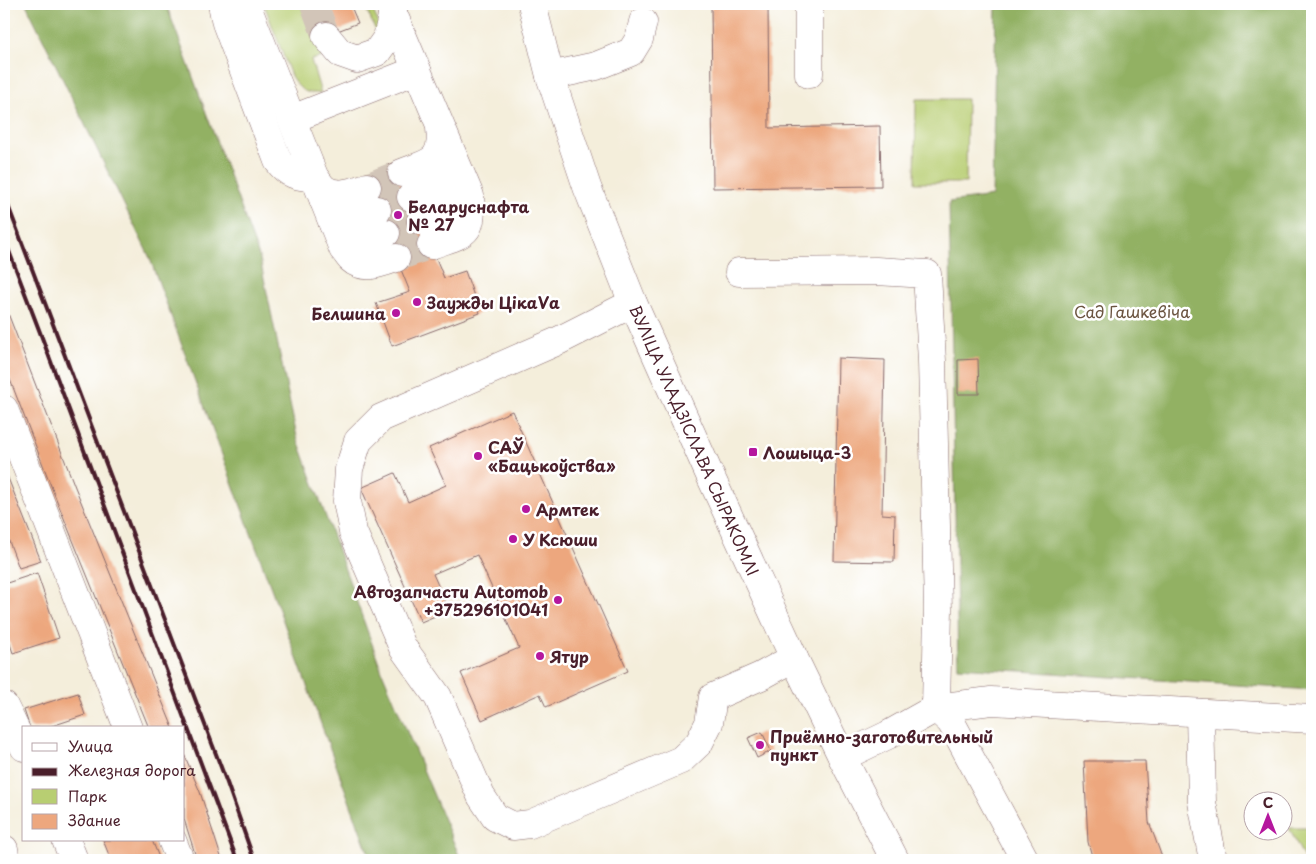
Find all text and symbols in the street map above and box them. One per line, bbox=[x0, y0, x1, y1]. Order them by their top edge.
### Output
place label: Беларуснафта № 27 bbox=[408, 194, 530, 236]
marker: Беларуснафта № 27 bbox=[392, 209, 404, 221]
place label: Заужды ЦікаVа bbox=[426, 290, 560, 314]
marker: Заужды ЦікаVа bbox=[411, 296, 423, 308]
park label: Сад Гашкевіча bbox=[1074, 299, 1190, 323]
place label: Белшина bbox=[311, 301, 386, 325]
street label: ВУЛІЦА УЛАДЗІСЛАВА СЫРАКОМЛІ bbox=[624, 301, 766, 579]
marker: Белшина bbox=[390, 307, 402, 319]
place label: САЎ «Бацькоўства» bbox=[488, 435, 616, 477]
place label: Лошыца-3 bbox=[763, 440, 851, 464]
marker: Лошыца-3 bbox=[747, 446, 759, 458]
marker: САЎ «Бацькоўства» bbox=[472, 450, 484, 462]
place label: Армтек bbox=[536, 497, 600, 521]
marker: Армтек bbox=[520, 503, 532, 515]
place label: У Ксюши bbox=[522, 527, 598, 551]
marker: У Ксюши bbox=[507, 533, 519, 545]
place label: Автозапчасти Automob +375296101041 bbox=[354, 579, 548, 621]
marker: Автозапчасти Automob +375296101041 bbox=[552, 594, 564, 606]
place label: Ятур bbox=[549, 644, 589, 668]
marker: Ятур bbox=[534, 650, 546, 662]
place label: Приёмно-заготовительный пункт bbox=[770, 724, 993, 766]
legend bbox=[22, 726, 185, 842]
text: Улица bbox=[68, 734, 113, 757]
marker: Приёмно-заготовительный пункт bbox=[754, 739, 766, 751]
text: Железная дорога bbox=[68, 758, 196, 781]
text: Парк bbox=[68, 784, 107, 807]
north arrow bbox=[1244, 792, 1294, 842]
text: С bbox=[1263, 792, 1273, 813]
text: Здание bbox=[68, 808, 121, 831]

